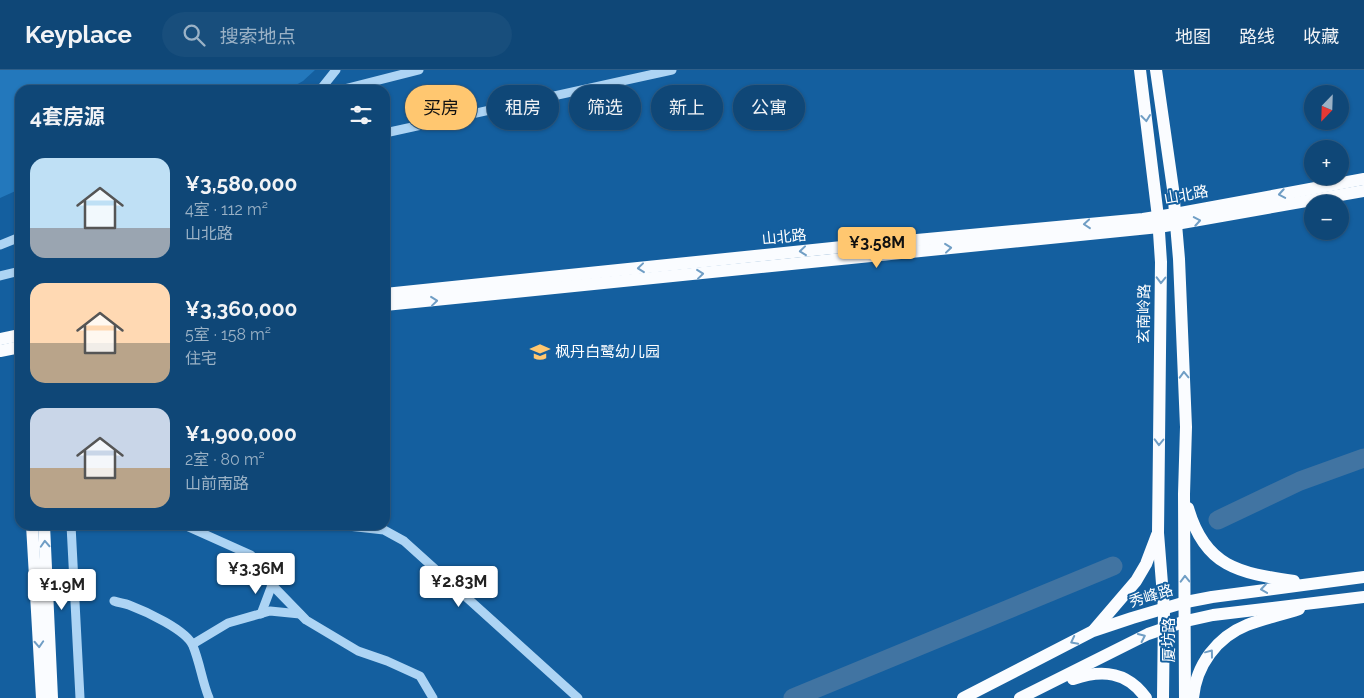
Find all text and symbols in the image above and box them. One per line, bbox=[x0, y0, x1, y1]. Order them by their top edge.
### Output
search box bbox=[162, 12, 512, 57]
text: Keyplace bbox=[25, 20, 132, 49]
icon: search bbox=[180, 21, 208, 49]
text: 搜索地点 bbox=[220, 25, 296, 47]
text: 地图 bbox=[1175, 26, 1211, 47]
text: 路线 bbox=[1239, 26, 1275, 47]
text: 收藏 bbox=[1303, 26, 1339, 47]
chip: 买房 bbox=[405, 85, 477, 130]
chip: 租房 bbox=[487, 85, 559, 130]
chip: 筛选 bbox=[569, 85, 641, 130]
chip: 新上 bbox=[651, 85, 723, 130]
chip: 公寓 bbox=[733, 85, 805, 130]
north arrow bbox=[1304, 85, 1349, 130]
map controls bbox=[1304, 85, 1349, 240]
icon: filters bbox=[347, 101, 375, 129]
text: 4套房源 bbox=[30, 104, 105, 129]
one-way arrow bbox=[1140, 115, 1151, 123]
button: + bbox=[1304, 140, 1349, 185]
text: ¥3,580,000 bbox=[185, 171, 297, 196]
icon: home bbox=[70, 178, 130, 238]
street label: 山北路 bbox=[1162, 182, 1210, 208]
one-way arrow bbox=[1277, 189, 1286, 199]
button: − bbox=[1304, 195, 1349, 240]
text: 4室 · 112 m² bbox=[185, 200, 268, 219]
one-way arrow bbox=[1192, 217, 1201, 227]
one-way arrow bbox=[1082, 218, 1090, 229]
text: 山北路 bbox=[185, 224, 233, 243]
street label: 山北路 bbox=[761, 226, 807, 248]
pin: ¥3.58M bbox=[836, 226, 918, 269]
text: ¥3.58M bbox=[849, 233, 905, 252]
one-way arrow bbox=[945, 243, 953, 254]
one-way arrow bbox=[799, 245, 807, 256]
one-way arrow bbox=[637, 262, 645, 273]
one-way arrow bbox=[696, 269, 704, 280]
one-way arrow bbox=[1156, 276, 1166, 284]
street label: 玄南岭路 bbox=[1134, 284, 1154, 344]
one-way arrow bbox=[430, 295, 438, 306]
text: ¥3,360,000 bbox=[185, 296, 297, 321]
icon: home bbox=[70, 303, 130, 363]
text: 5室 · 158 m² bbox=[185, 325, 271, 344]
school or university icon: 枫丹白鹭幼儿园 bbox=[529, 341, 551, 363]
place label: 枫丹白鹭幼儿园 bbox=[555, 343, 660, 361]
text: 住宅 bbox=[185, 349, 217, 368]
one-way arrow bbox=[1178, 371, 1189, 379]
text: ¥1,900,000 bbox=[185, 421, 297, 446]
icon: home bbox=[70, 428, 130, 488]
one-way arrow bbox=[1154, 439, 1164, 447]
text: 2室 · 80 m² bbox=[185, 450, 265, 469]
text: 山前南路 bbox=[185, 474, 249, 493]
one-way arrow bbox=[39, 540, 50, 548]
pin: ¥3.36M bbox=[215, 552, 297, 595]
text: ¥3.36M bbox=[228, 559, 284, 578]
pin: ¥2.83M bbox=[418, 566, 500, 608]
pin: ¥1.9M bbox=[27, 568, 97, 611]
text: ¥2.83M bbox=[431, 572, 487, 591]
text: ¥1.9M bbox=[39, 575, 85, 594]
one-way arrow bbox=[1180, 575, 1190, 583]
street label: 秀峰路 bbox=[1127, 581, 1175, 611]
one-way arrow bbox=[1259, 584, 1268, 594]
street label: 厦坊路 bbox=[1160, 617, 1178, 663]
one-way arrow bbox=[1137, 633, 1146, 643]
one-way arrow bbox=[1070, 635, 1079, 645]
one-way arrow bbox=[33, 640, 44, 648]
one-way arrow bbox=[1205, 650, 1213, 659]

